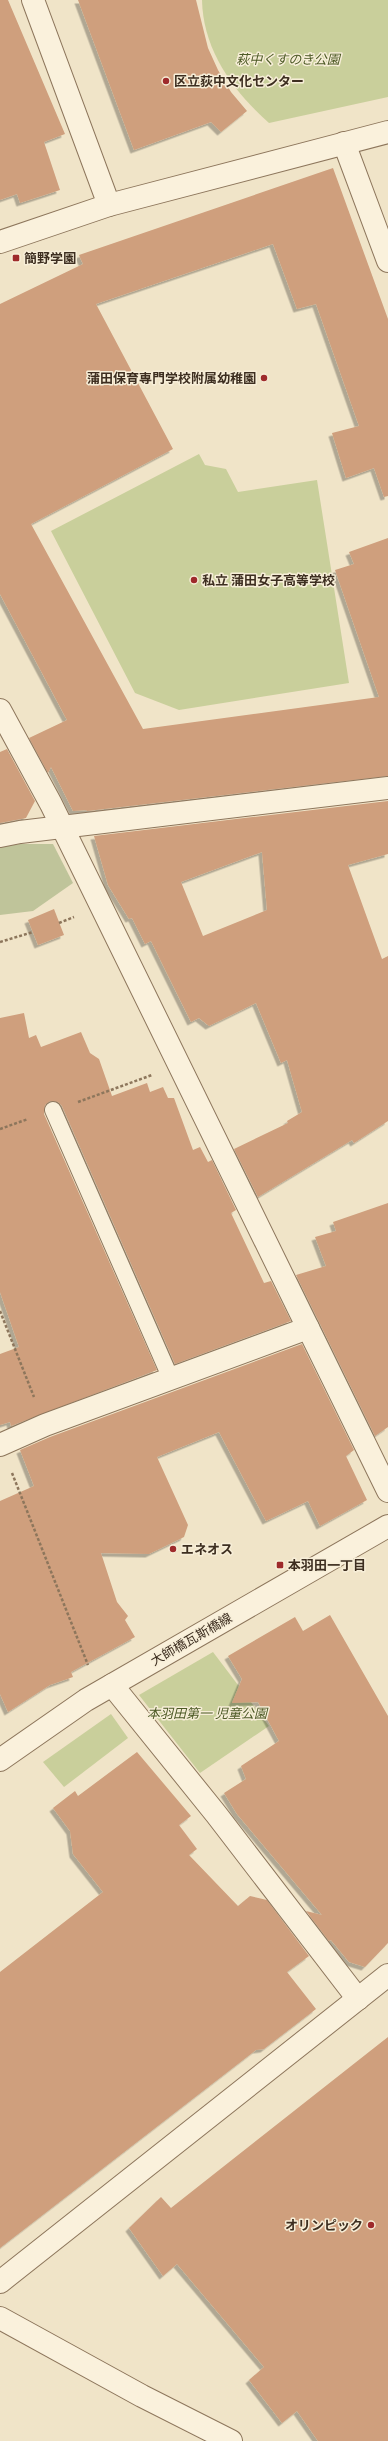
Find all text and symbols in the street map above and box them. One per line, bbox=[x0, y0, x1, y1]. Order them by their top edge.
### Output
park label: 萩中くすのき公園 bbox=[236, 49, 342, 68]
place label: 区立荻中文化センター bbox=[174, 71, 304, 90]
marker: 区立荻中文化センター bbox=[161, 76, 171, 86]
place label: 簡野学園 bbox=[24, 248, 76, 267]
marker: 簡野学園 bbox=[11, 253, 21, 263]
place label: 蒲田保育専門学校附属幼稚園 bbox=[87, 368, 256, 387]
marker: 蒲田保育専門学校附属幼稚園 bbox=[259, 373, 269, 383]
place label: 私立 蒲田女子高等学校 bbox=[202, 570, 335, 589]
marker: 私立 蒲田女子高等学校 bbox=[189, 575, 199, 585]
place label: エネオス bbox=[181, 1539, 233, 1558]
marker: エネオス bbox=[168, 1544, 178, 1554]
place label: 本羽田一丁目 bbox=[288, 1555, 366, 1574]
marker: 本羽田一丁目 bbox=[275, 1560, 285, 1570]
street label: 大師橋瓦斯橋線 bbox=[147, 1608, 235, 1670]
park label: 本羽田第一 児童公園 bbox=[147, 1703, 269, 1722]
place label: オリンピック bbox=[285, 2215, 363, 2234]
marker: オリンピック bbox=[366, 2220, 376, 2230]

